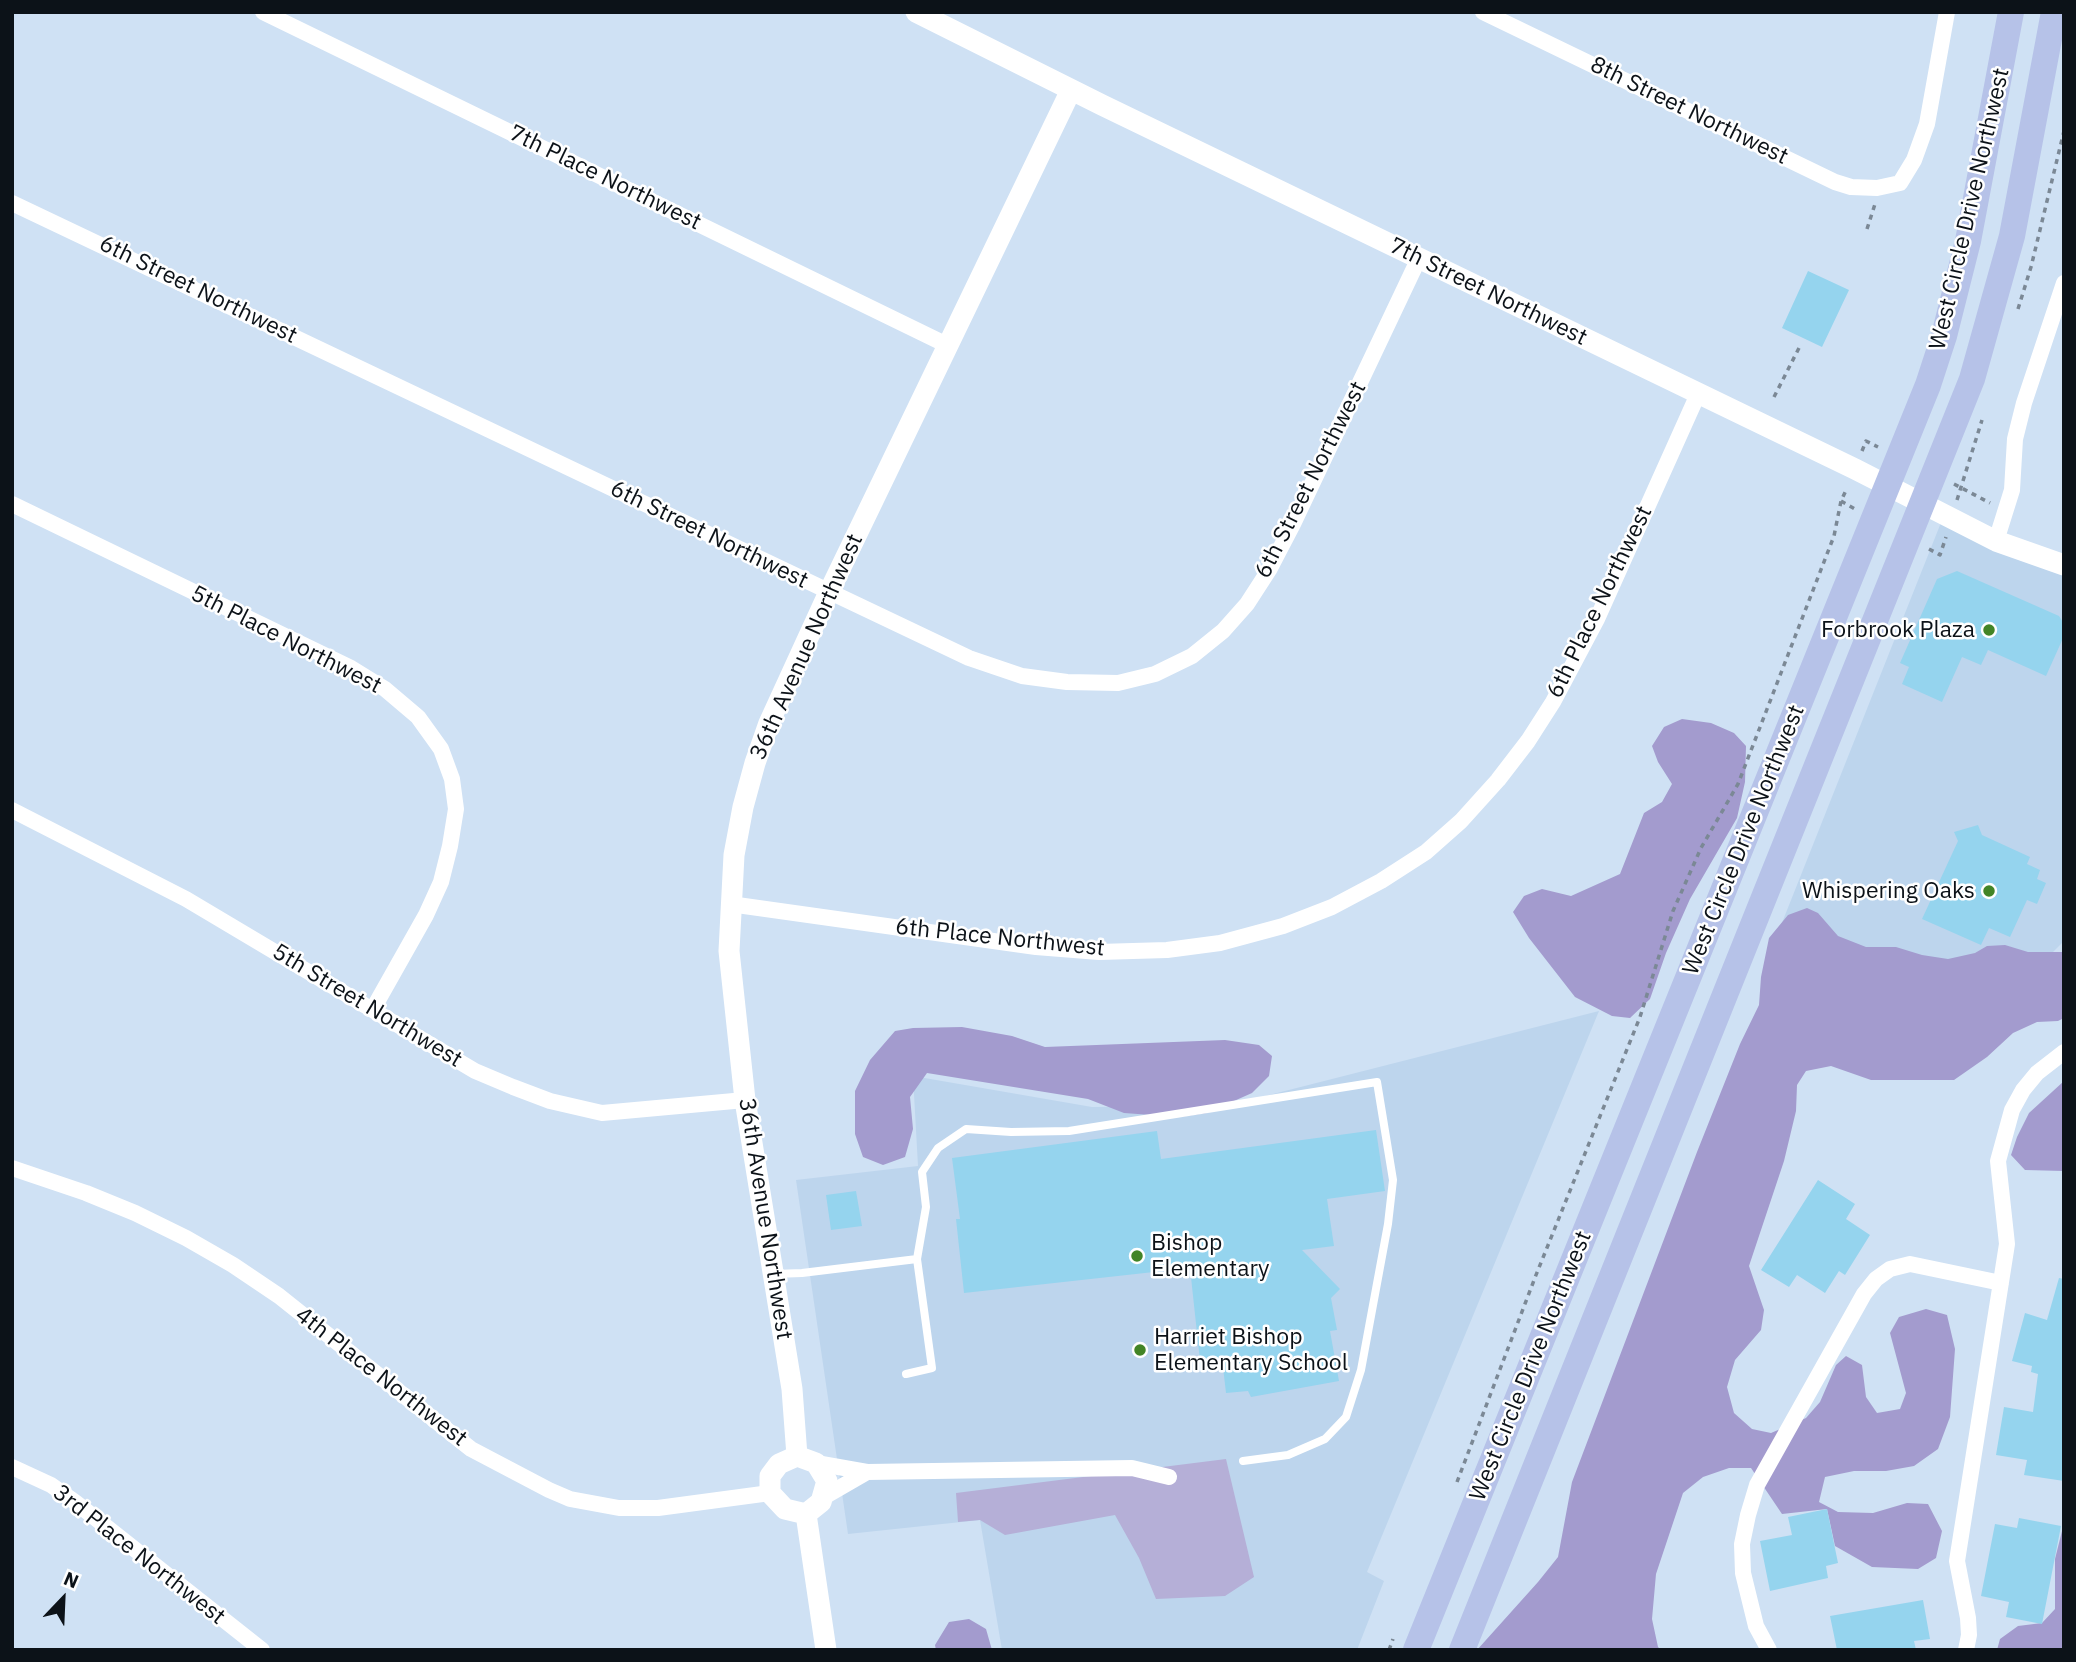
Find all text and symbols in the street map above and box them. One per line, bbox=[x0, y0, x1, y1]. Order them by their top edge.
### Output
street label: 8th Street Northwest bbox=[1585, 51, 1793, 171]
street label: West Circle Drive Northwest bbox=[1924, 65, 2016, 353]
street label: 7th Place Northwest bbox=[504, 119, 706, 237]
street label: 6th Street Northwest bbox=[94, 230, 302, 350]
street label: 7th Street Northwest bbox=[1384, 232, 1592, 352]
street label: 6th Street Northwest bbox=[1249, 377, 1373, 583]
street label: 6th Street Northwest bbox=[605, 475, 813, 595]
street label: 6th Place Northwest bbox=[1541, 501, 1659, 703]
street label: 36th Avenue Northwest bbox=[745, 530, 869, 764]
street label: 5th Place Northwest bbox=[186, 580, 386, 700]
place label: Forbrook Plaza bbox=[1821, 616, 1975, 644]
marker: Forbrook Plaza bbox=[1981, 622, 1997, 638]
street label: West Circle Drive Northwest bbox=[1677, 701, 1811, 979]
place label: Whispering Oaks bbox=[1802, 877, 1975, 905]
marker: Whispering Oaks bbox=[1981, 883, 1997, 899]
street label: 6th Place Northwest bbox=[894, 913, 1106, 963]
street label: 5th Street Northwest bbox=[267, 938, 467, 1074]
street label: 36th Avenue Northwest bbox=[732, 1096, 798, 1342]
street label: West Circle Drive Northwest bbox=[1464, 1227, 1598, 1505]
place label: Bishop Elementary bbox=[1151, 1229, 1270, 1283]
marker: Bishop Elementary bbox=[1129, 1248, 1145, 1264]
street label: 4th Place Northwest bbox=[290, 1301, 472, 1453]
place label: Harriet Bishop Elementary School bbox=[1154, 1323, 1348, 1377]
marker: Harriet Bishop Elementary School bbox=[1132, 1342, 1148, 1358]
street label: 3rd Place Northwest bbox=[47, 1479, 231, 1631]
north arrow bbox=[28, 1564, 98, 1634]

